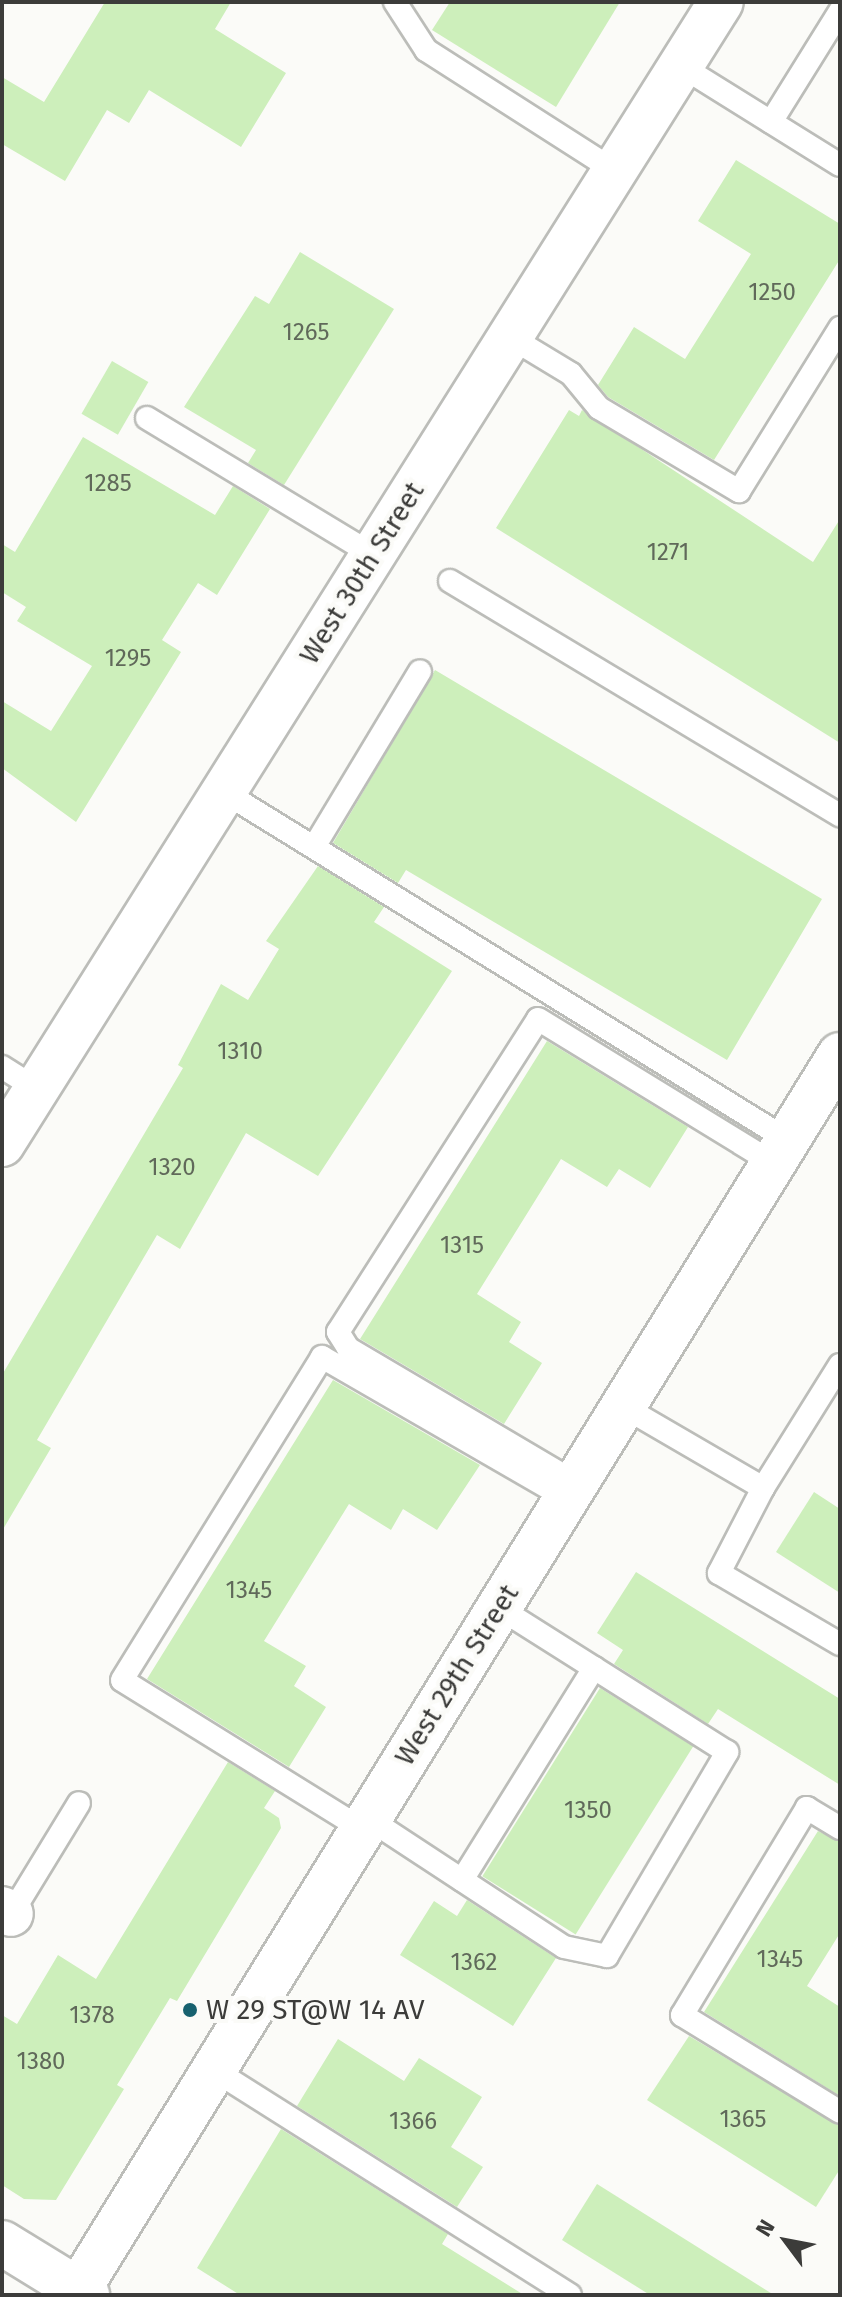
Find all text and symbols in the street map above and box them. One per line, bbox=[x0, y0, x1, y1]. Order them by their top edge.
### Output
house number: 1250 bbox=[748, 279, 796, 307]
house number: 1265 bbox=[283, 319, 329, 347]
house number: 1285 bbox=[84, 470, 132, 498]
street label: West 30th Street bbox=[293, 476, 431, 670]
house number: 1271 bbox=[647, 539, 689, 567]
house number: 1295 bbox=[105, 645, 151, 673]
house number: 1310 bbox=[217, 1038, 263, 1066]
house number: 1320 bbox=[148, 1154, 196, 1182]
house number: 1315 bbox=[440, 1232, 484, 1260]
house number: 1345 bbox=[226, 1577, 272, 1605]
street label: West 29th Street bbox=[388, 1578, 526, 1772]
house number: 1350 bbox=[564, 1797, 612, 1825]
house number: 1345 bbox=[757, 1946, 803, 1974]
house number: 1362 bbox=[451, 1949, 497, 1977]
place label: W 29 ST@W 14 AV bbox=[206, 1993, 424, 2027]
marker: W 29 ST@W 14 AV bbox=[181, 2001, 199, 2019]
house number: 1378 bbox=[69, 2002, 115, 2030]
house number: 1380 bbox=[17, 2048, 65, 2076]
house number: 1365 bbox=[719, 2106, 767, 2134]
house number: 1366 bbox=[389, 2108, 437, 2136]
north arrow bbox=[746, 2201, 826, 2281]
text: N bbox=[750, 2215, 781, 2241]

